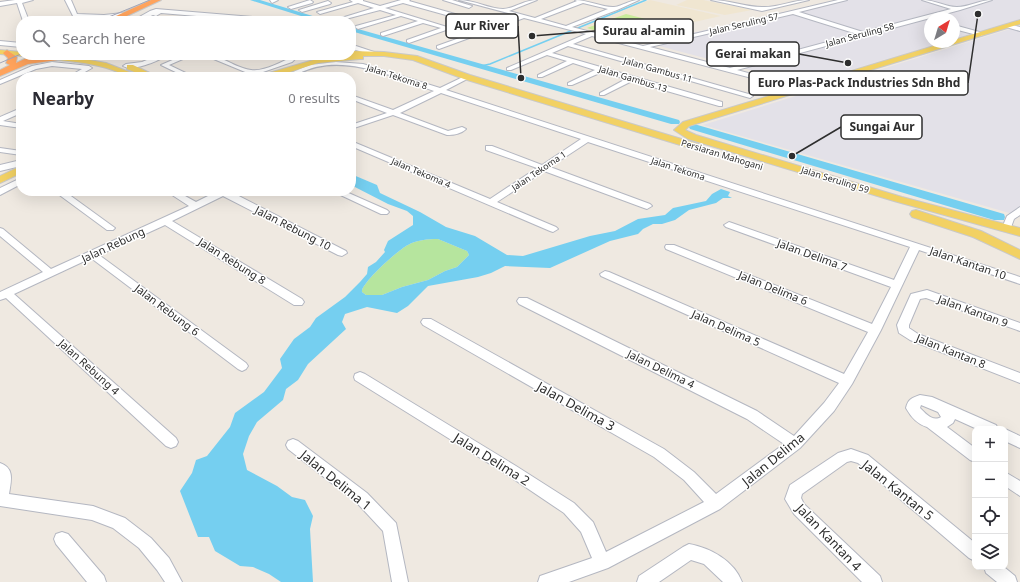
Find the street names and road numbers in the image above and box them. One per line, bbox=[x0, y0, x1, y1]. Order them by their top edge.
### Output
street label: Jalan Seruling 57 bbox=[707, 9, 780, 38]
street label: Jalan Seruling 58 bbox=[823, 19, 896, 50]
street label: Jalan Gambus 11 bbox=[621, 53, 694, 86]
street label: Jalan Tekoma 8 bbox=[364, 60, 429, 93]
street label: Jalan Gambus 13 bbox=[596, 62, 669, 95]
street label: Persiaran Mahogani bbox=[680, 136, 765, 173]
street label: Jalan Tekoma 1 bbox=[508, 147, 569, 194]
street label: Jalan Tekoma bbox=[649, 153, 707, 183]
street label: Jalan Tekoma 4 bbox=[389, 154, 453, 191]
street label: Jalan Seruling 59 bbox=[799, 163, 871, 196]
street label: Jalan Rebung 10 bbox=[252, 201, 334, 253]
street label: Jalan Rebung bbox=[78, 223, 147, 266]
street label: Jalan Rebung 8 bbox=[195, 233, 269, 287]
street label: Jalan Delima 7 bbox=[774, 235, 849, 274]
street label: Jalan Kantan 10 bbox=[927, 242, 1008, 283]
street label: Jalan Delima 6 bbox=[735, 266, 810, 308]
street label: Jalan Rebung 6 bbox=[131, 280, 203, 339]
street label: Jalan Kantan 9 bbox=[935, 291, 1010, 330]
street label: Jalan Delima 5 bbox=[689, 305, 763, 349]
street label: Jalan Kantan 8 bbox=[913, 329, 988, 371]
street label: Jalan Rebung 4 bbox=[55, 335, 124, 398]
street label: Jalan Delima 4 bbox=[624, 345, 698, 392]
street label: Jalan Delima 3 bbox=[532, 376, 618, 435]
street label: Jalan Delima 2 bbox=[449, 427, 534, 490]
street label: Jalan Delima bbox=[736, 428, 808, 491]
street label: Jalan Delima 1 bbox=[295, 444, 375, 514]
street label: Jalan Kantan 5 bbox=[857, 454, 938, 524]
street label: Jalan Kantan 4 bbox=[791, 498, 866, 575]

